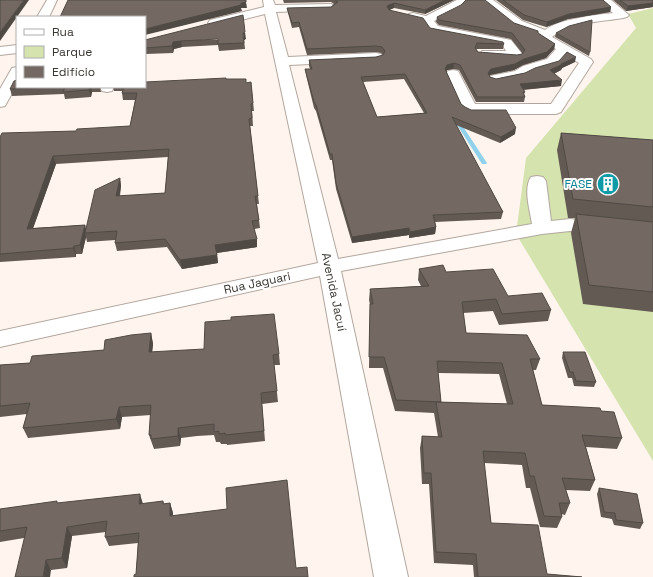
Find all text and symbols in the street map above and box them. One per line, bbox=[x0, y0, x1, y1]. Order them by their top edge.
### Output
legend bbox=[16, 16, 146, 88]
text: Rua bbox=[52, 24, 74, 40]
text: Parque bbox=[52, 44, 92, 60]
text: Edifício bbox=[52, 64, 95, 80]
building icon: FASE bbox=[595, 171, 621, 197]
place label: FASE bbox=[564, 176, 592, 192]
street label: Avenida Jacuí bbox=[318, 251, 350, 333]
street label: Rua Jaguari bbox=[222, 268, 292, 298]

